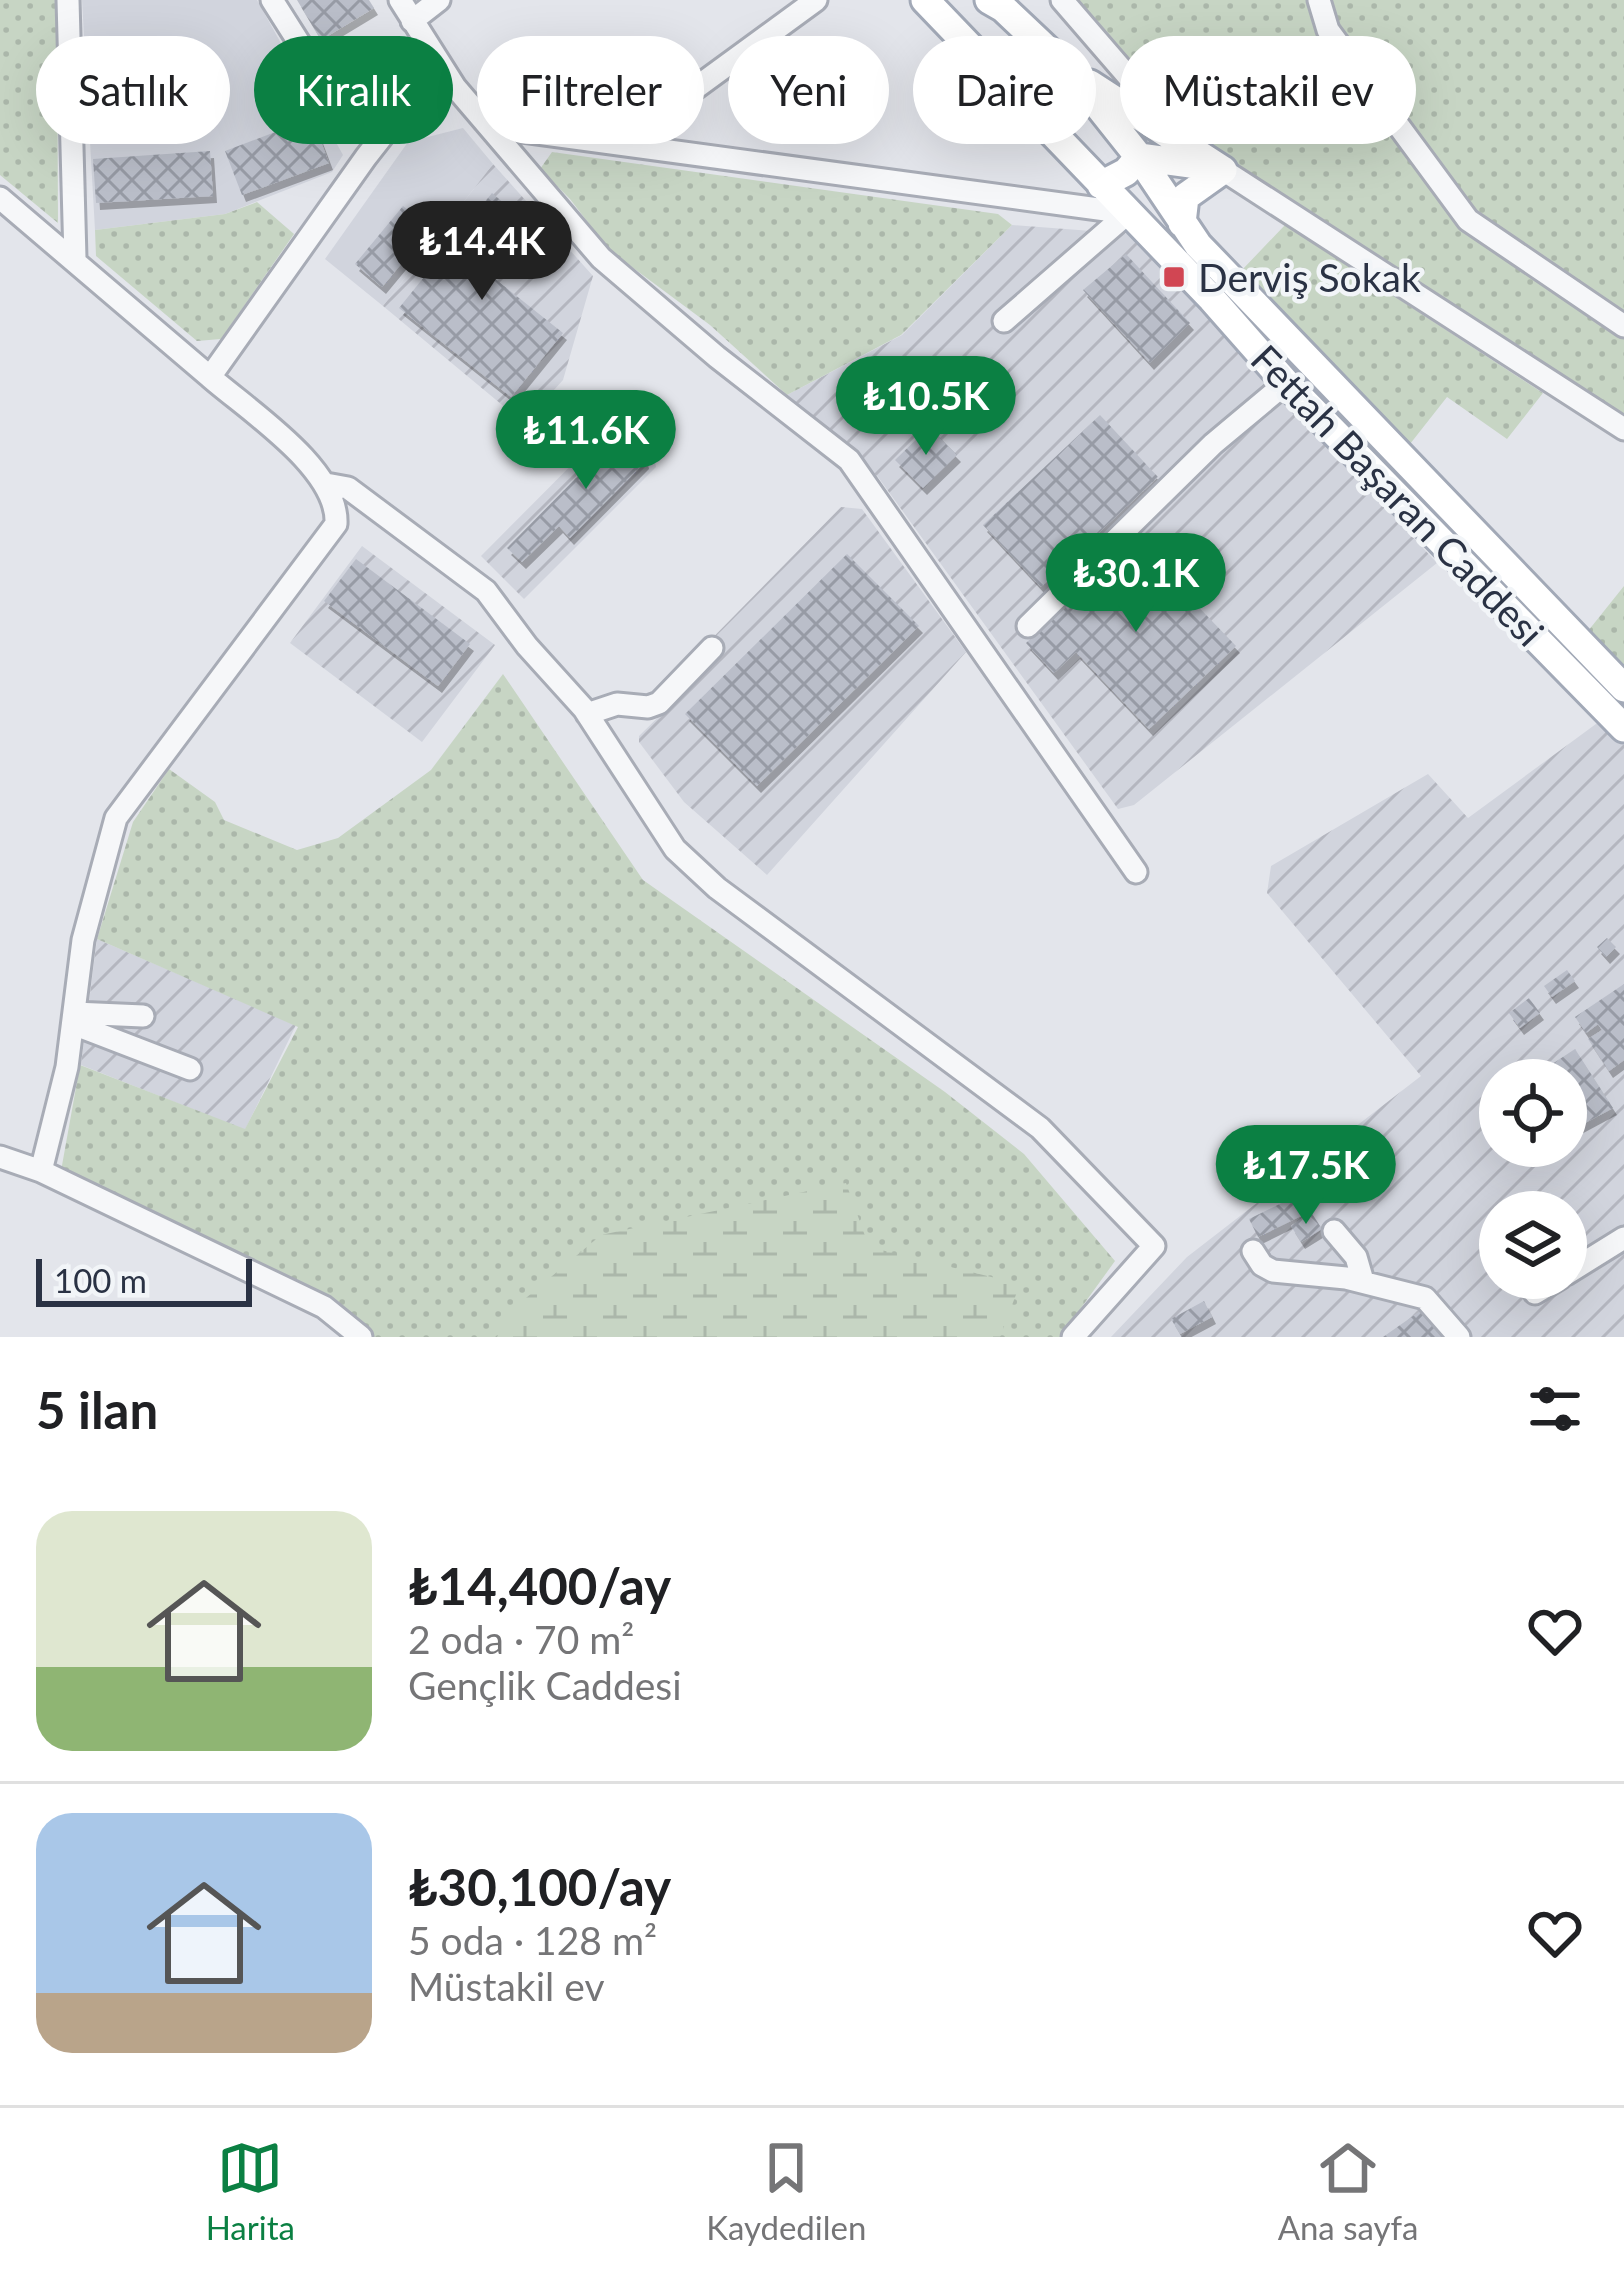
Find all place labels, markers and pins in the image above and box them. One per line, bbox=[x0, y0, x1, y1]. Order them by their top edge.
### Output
pin: ₺14.4K bbox=[384, 201, 580, 303]
place label: Derviş Sokak bbox=[1198, 254, 1421, 300]
marker: Derviş Sokak bbox=[1161, 264, 1187, 290]
pin: ₺10.5K bbox=[828, 356, 1024, 458]
pin: ₺11.6K bbox=[488, 390, 684, 492]
pin: ₺30.1K bbox=[1038, 533, 1234, 635]
pin: ₺17.5K bbox=[1208, 1125, 1404, 1227]

